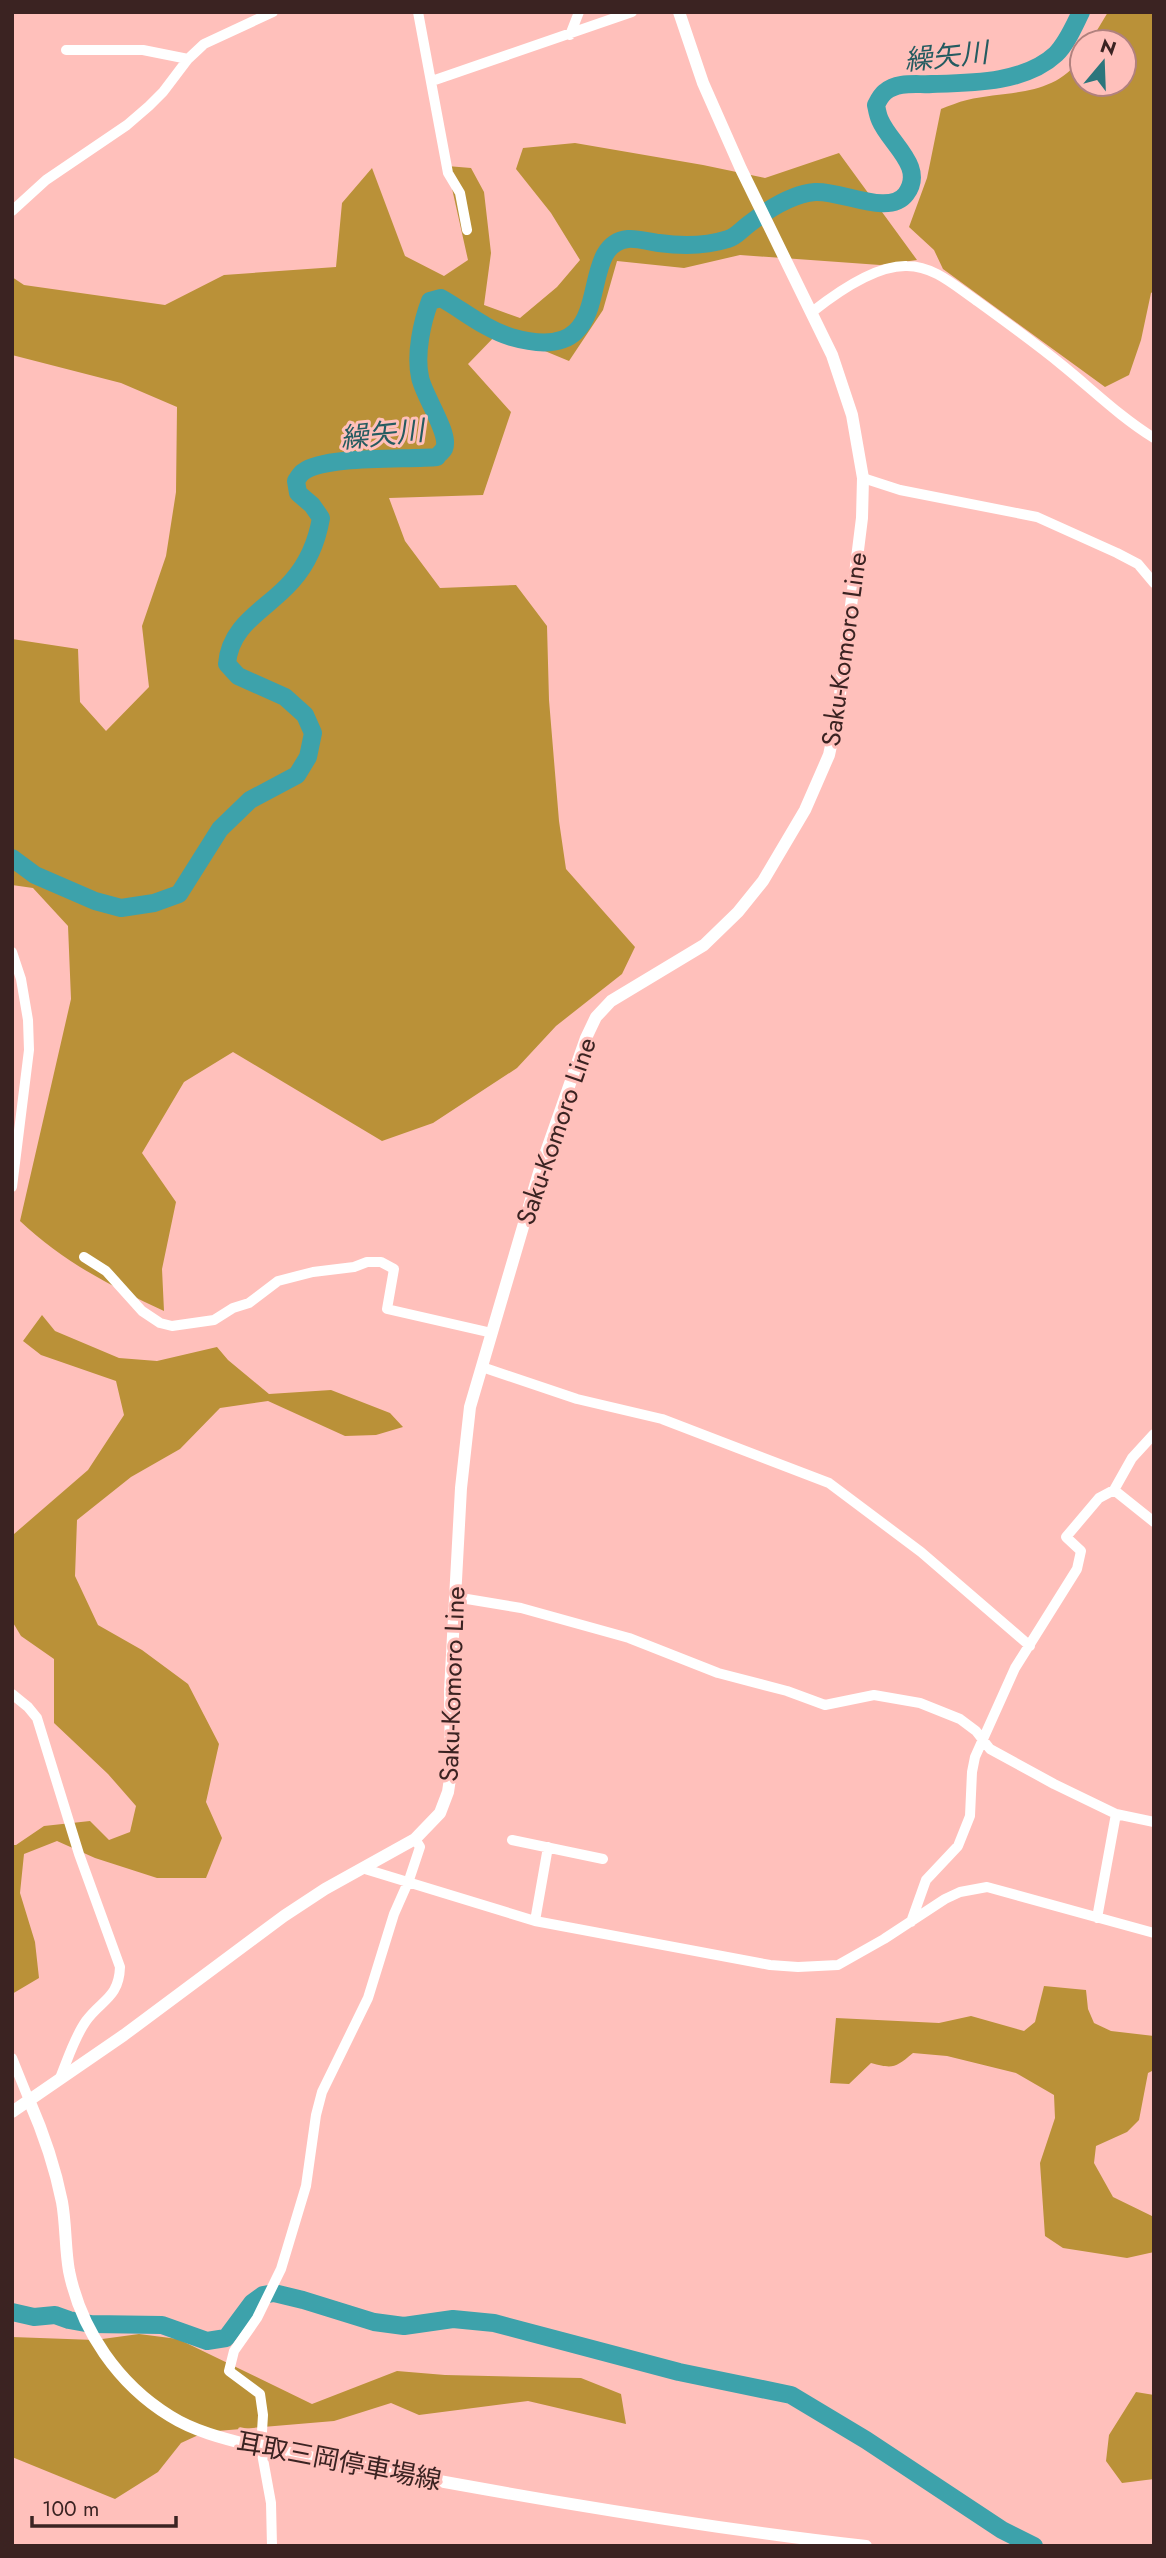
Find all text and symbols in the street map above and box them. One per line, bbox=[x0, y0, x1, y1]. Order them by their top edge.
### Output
north arrow bbox=[1068, 28, 1138, 98]
water label: 繰矢川 bbox=[902, 31, 993, 81]
text: N bbox=[1097, 32, 1120, 63]
water label: 繰矢川 bbox=[338, 409, 429, 459]
street label: Saku-Komoro Line bbox=[812, 549, 876, 749]
street label: Saku-Komoro Line bbox=[506, 1032, 606, 1230]
street label: Saku-Komoro Line bbox=[430, 1586, 474, 1782]
street label: 耳取三岡停車場線 bbox=[233, 2423, 445, 2499]
scale bar bbox=[32, 2484, 175, 2528]
text: 100 m bbox=[42, 2494, 99, 2524]

